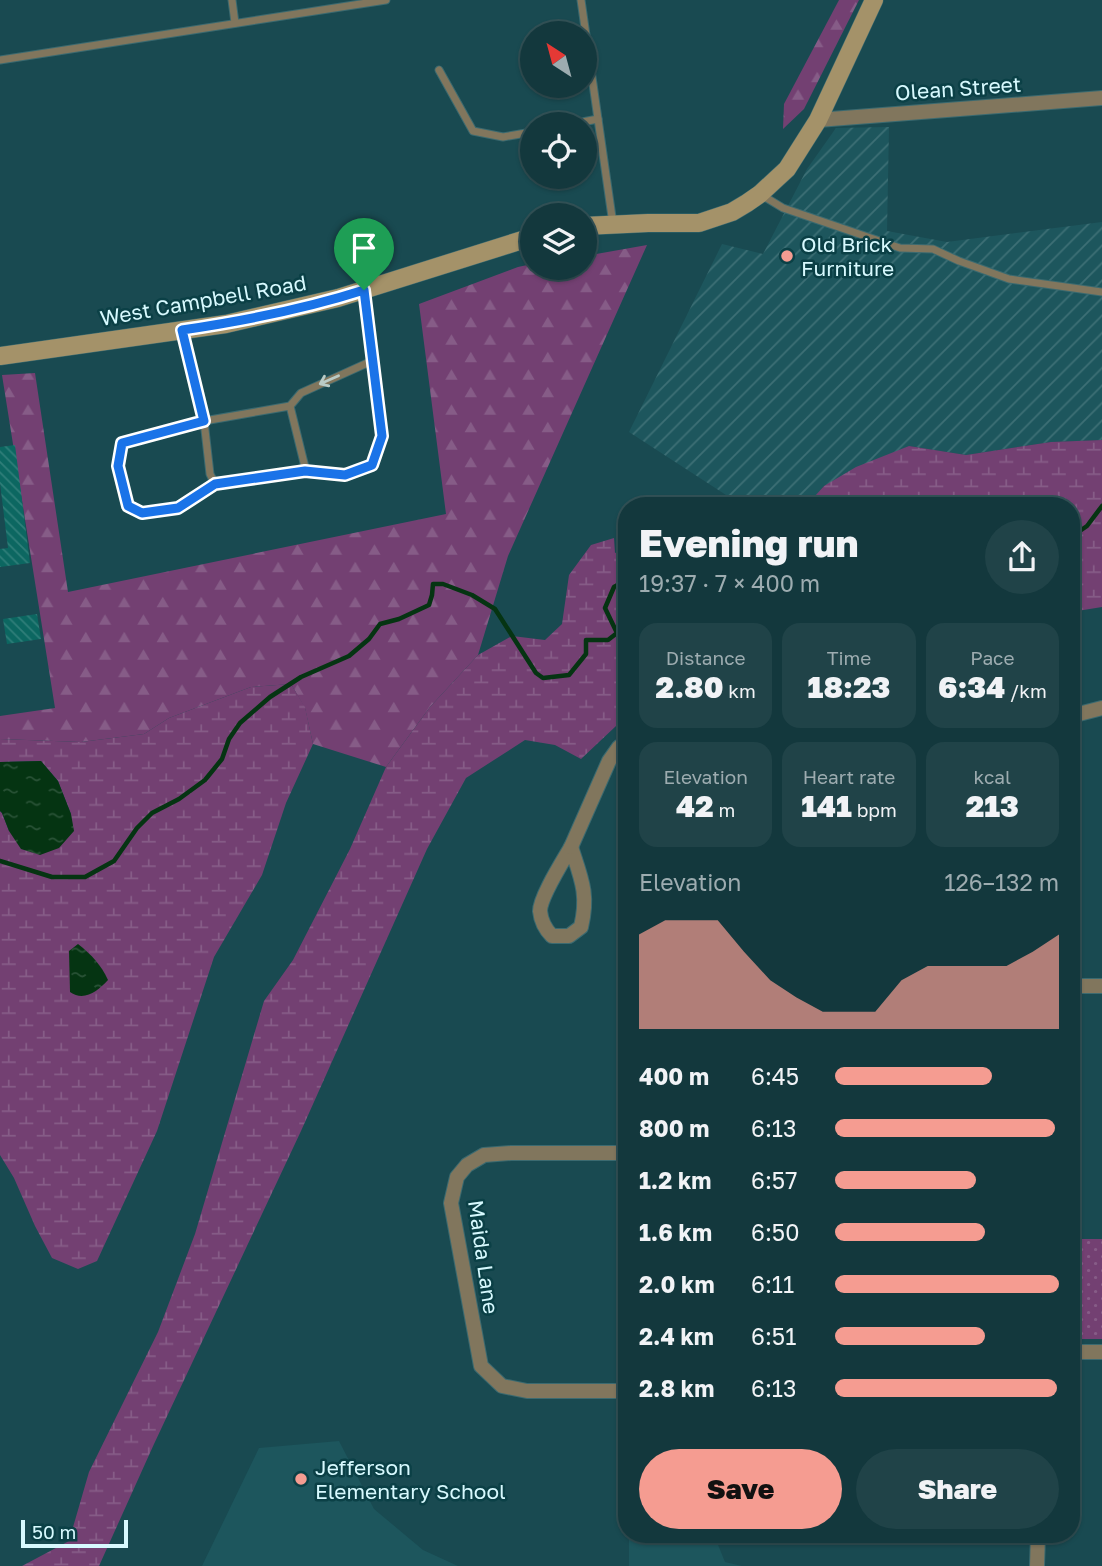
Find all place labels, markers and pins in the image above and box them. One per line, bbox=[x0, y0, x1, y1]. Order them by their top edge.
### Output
pin bbox=[334, 218, 394, 290]
place label: Old Brick Furniture bbox=[801, 231, 894, 281]
marker: Old Brick Furniture bbox=[779, 248, 795, 264]
place label: Jefferson Elementary School bbox=[315, 1454, 506, 1504]
marker: Jefferson Elementary School bbox=[293, 1471, 309, 1487]

